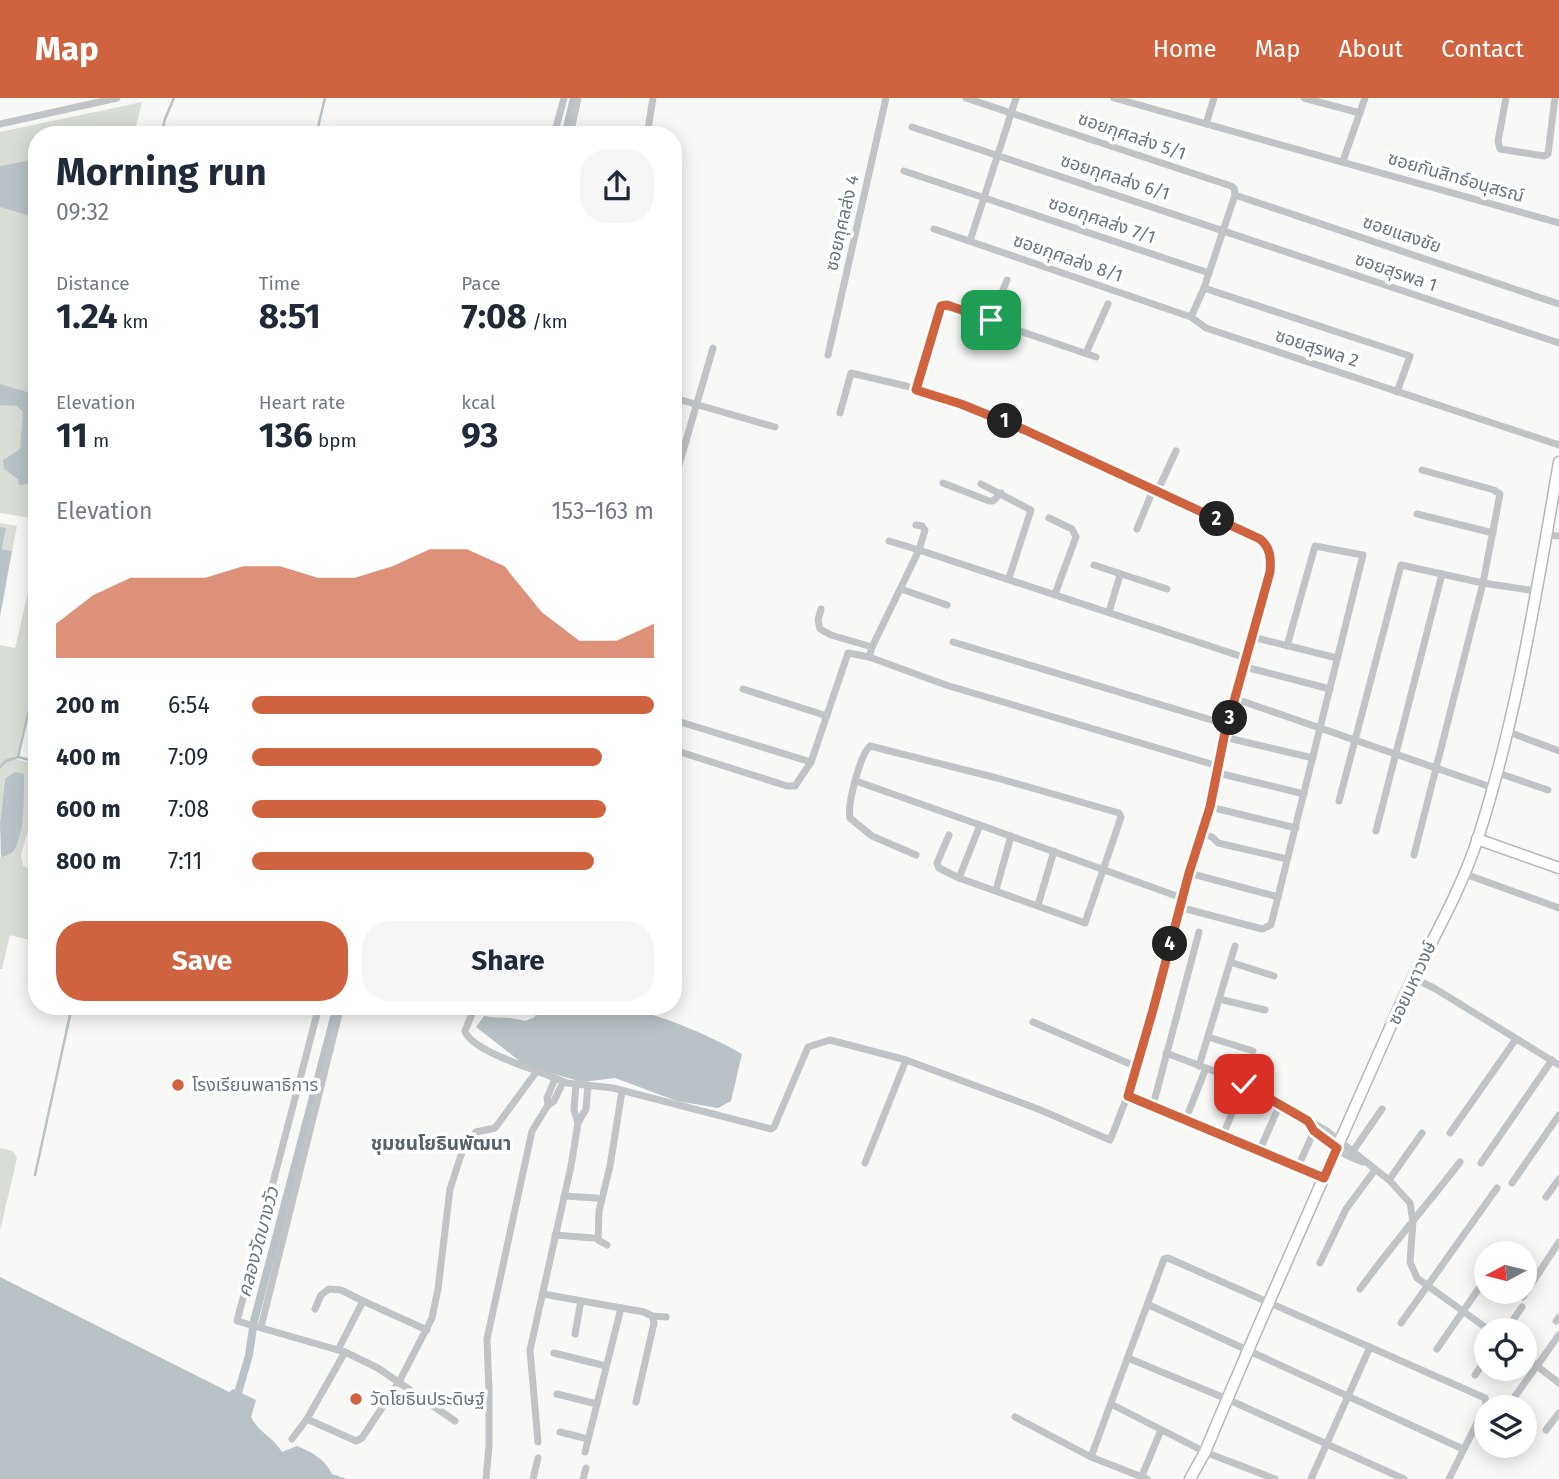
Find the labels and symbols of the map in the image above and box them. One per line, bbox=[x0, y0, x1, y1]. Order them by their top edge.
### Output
street label: ซอยกุศลส่ง 5/1 bbox=[1075, 107, 1189, 165]
street label: ซอยกันสิทธ์อนุสรณ์ bbox=[1385, 147, 1527, 207]
street label: ซอยกุศลส่ง 6/1 bbox=[1058, 149, 1172, 205]
street label: ซอยกุศลส่ง 4 bbox=[820, 173, 864, 273]
street label: ซอยกุศลส่ง 7/1 bbox=[1046, 191, 1158, 249]
street label: ซอยแสงชัย bbox=[1360, 210, 1444, 258]
street label: ซอยกุศลส่ง 8/1 bbox=[1010, 229, 1126, 287]
street label: ซอยสุรพล 1 bbox=[1352, 248, 1440, 296]
pin bbox=[961, 290, 1021, 350]
street label: ซอยสุรพล 2 bbox=[1272, 324, 1362, 372]
pin: 1 bbox=[988, 404, 1023, 438]
pin: 2 bbox=[1200, 502, 1234, 536]
pin: 3 bbox=[1212, 700, 1248, 736]
pin: 4 bbox=[1152, 926, 1188, 962]
street label: ซอยมหาวงษ์ bbox=[1383, 938, 1441, 1028]
pin bbox=[1214, 1054, 1274, 1114]
place label: โรงเรียนพลาธิการ bbox=[192, 1074, 318, 1096]
marker: โรงเรียนพลาธิการ bbox=[170, 1077, 186, 1093]
district label: ชุมชนโยธินพัฒนา bbox=[371, 1132, 511, 1155]
water label: คลองวัดบางวัว bbox=[232, 1184, 284, 1299]
north arrow bbox=[1474, 1241, 1536, 1304]
place label: วัดโยธินประดิษฐ์ bbox=[370, 1388, 485, 1410]
marker: วัดโยธินประดิษฐ์ bbox=[348, 1391, 364, 1407]

